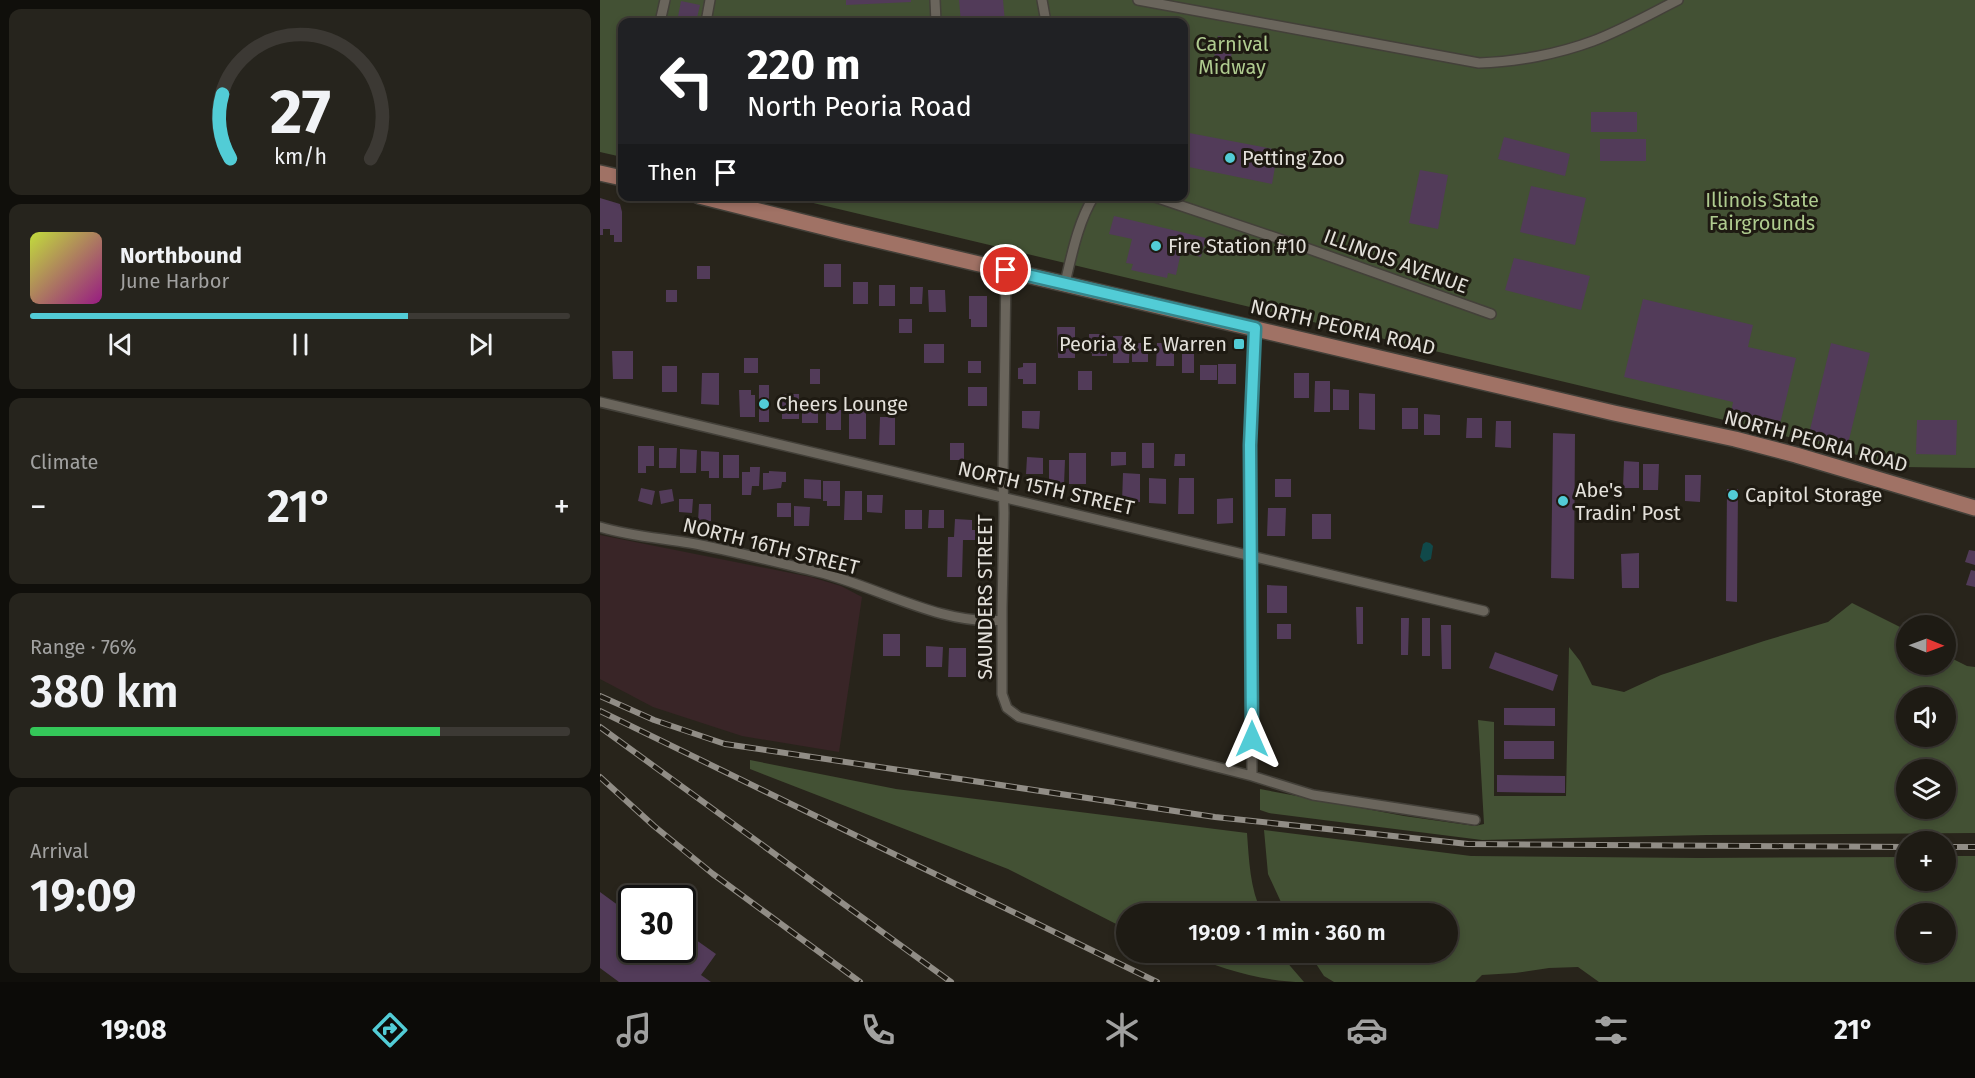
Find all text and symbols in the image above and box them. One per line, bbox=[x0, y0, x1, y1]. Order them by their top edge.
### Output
park label: Carnival Midway bbox=[1195, 32, 1269, 79]
text: 220 m bbox=[747, 40, 860, 90]
icon: left bbox=[648, 42, 726, 120]
text: 27 bbox=[270, 75, 330, 150]
text: North Peoria Road bbox=[747, 91, 972, 123]
text: km/h bbox=[273, 144, 327, 170]
place label: Petting Zoo bbox=[1242, 146, 1345, 170]
marker: Petting Zoo bbox=[1223, 151, 1237, 165]
icon: arrive bbox=[709, 156, 742, 189]
text: Then bbox=[648, 159, 697, 186]
park label: Illinois State Fairgrounds bbox=[1705, 188, 1819, 235]
street label: ILLINOIS AVENUE bbox=[1321, 224, 1471, 298]
place label: Fire Station #10 bbox=[1168, 234, 1307, 258]
marker: Fire Station #10 bbox=[1149, 239, 1163, 253]
text: Northbound bbox=[120, 242, 242, 269]
pin bbox=[980, 244, 1031, 295]
icon: arrive bbox=[989, 253, 1022, 286]
text: June Harbor bbox=[120, 269, 229, 293]
street label: NORTH PEORIA ROAD bbox=[1248, 294, 1438, 360]
icon: previous bbox=[104, 328, 137, 361]
icon: pause bbox=[284, 328, 317, 361]
icon: next bbox=[464, 328, 497, 361]
place label: Peoria & E. Warren bbox=[1059, 332, 1227, 356]
marker: Peoria & E. Warren bbox=[1232, 337, 1246, 351]
place label: Cheers Lounge bbox=[776, 392, 908, 416]
marker: Cheers Lounge bbox=[757, 397, 771, 411]
street label: NORTH PEORIA ROAD bbox=[1722, 405, 1910, 477]
text: Climate bbox=[30, 450, 98, 474]
street label: NORTH 15TH STREET bbox=[956, 456, 1137, 520]
place label: Abe's Tradin' Post bbox=[1575, 478, 1681, 525]
text: 21° bbox=[267, 480, 333, 534]
place label: Capitol Storage bbox=[1745, 483, 1882, 507]
text: − bbox=[30, 487, 47, 527]
text: + bbox=[554, 487, 570, 527]
marker: Capitol Storage bbox=[1726, 488, 1740, 502]
marker: Abe's Tradin' Post bbox=[1556, 494, 1570, 508]
street label: NORTH 16TH STREET bbox=[680, 513, 862, 580]
street label: SAUNDERS STREET bbox=[973, 514, 997, 680]
north arrow bbox=[1896, 615, 1956, 675]
map controls bbox=[1896, 615, 1956, 963]
text: Range · 76% bbox=[30, 635, 136, 659]
text: 380 km bbox=[30, 665, 179, 719]
button: sound bbox=[1896, 687, 1956, 747]
position arrow bbox=[1220, 707, 1284, 771]
button: layers bbox=[1896, 759, 1956, 819]
button: + bbox=[1896, 831, 1956, 891]
text: Arrival bbox=[30, 839, 89, 863]
text: 19:09 bbox=[30, 869, 137, 923]
speed limit sign: 30 bbox=[618, 885, 696, 963]
button: − bbox=[1896, 903, 1956, 963]
text: 19:09 · 1 min · 360 m bbox=[1188, 919, 1386, 946]
icon: directions bbox=[369, 1009, 411, 1051]
icon: music bbox=[613, 1009, 655, 1051]
icon: phone bbox=[857, 1009, 899, 1051]
icon: climate bbox=[1101, 1009, 1143, 1051]
icon: car bbox=[1346, 1009, 1388, 1051]
icon: filters bbox=[1590, 1009, 1632, 1051]
text: 19:08 bbox=[101, 1014, 167, 1046]
text: 21° bbox=[1834, 1014, 1874, 1046]

